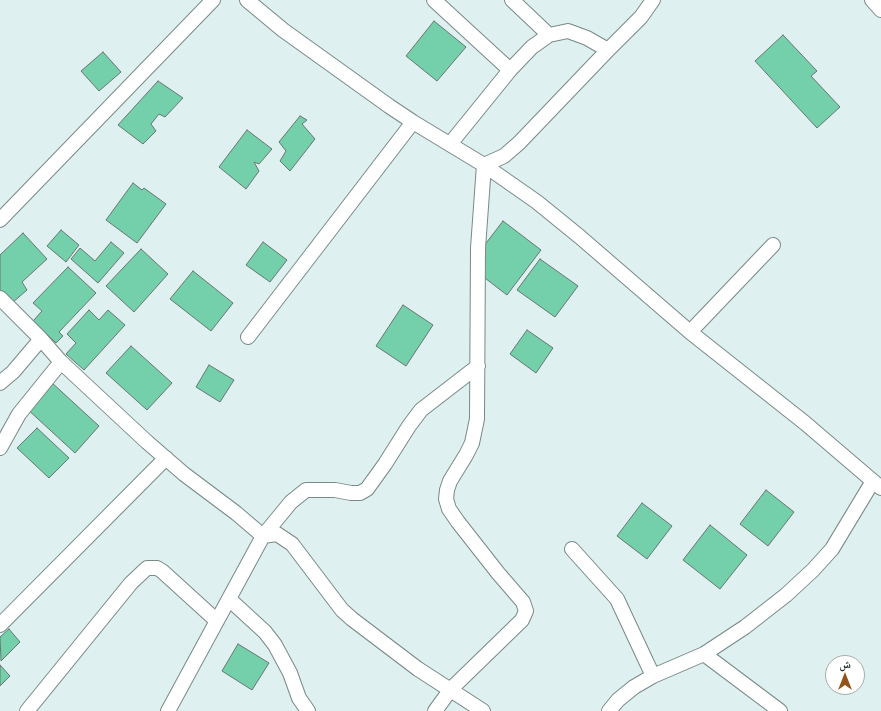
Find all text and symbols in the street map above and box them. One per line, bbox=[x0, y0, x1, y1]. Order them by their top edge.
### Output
north arrow bbox=[825, 655, 865, 695]
text: ش bbox=[839, 658, 851, 670]

